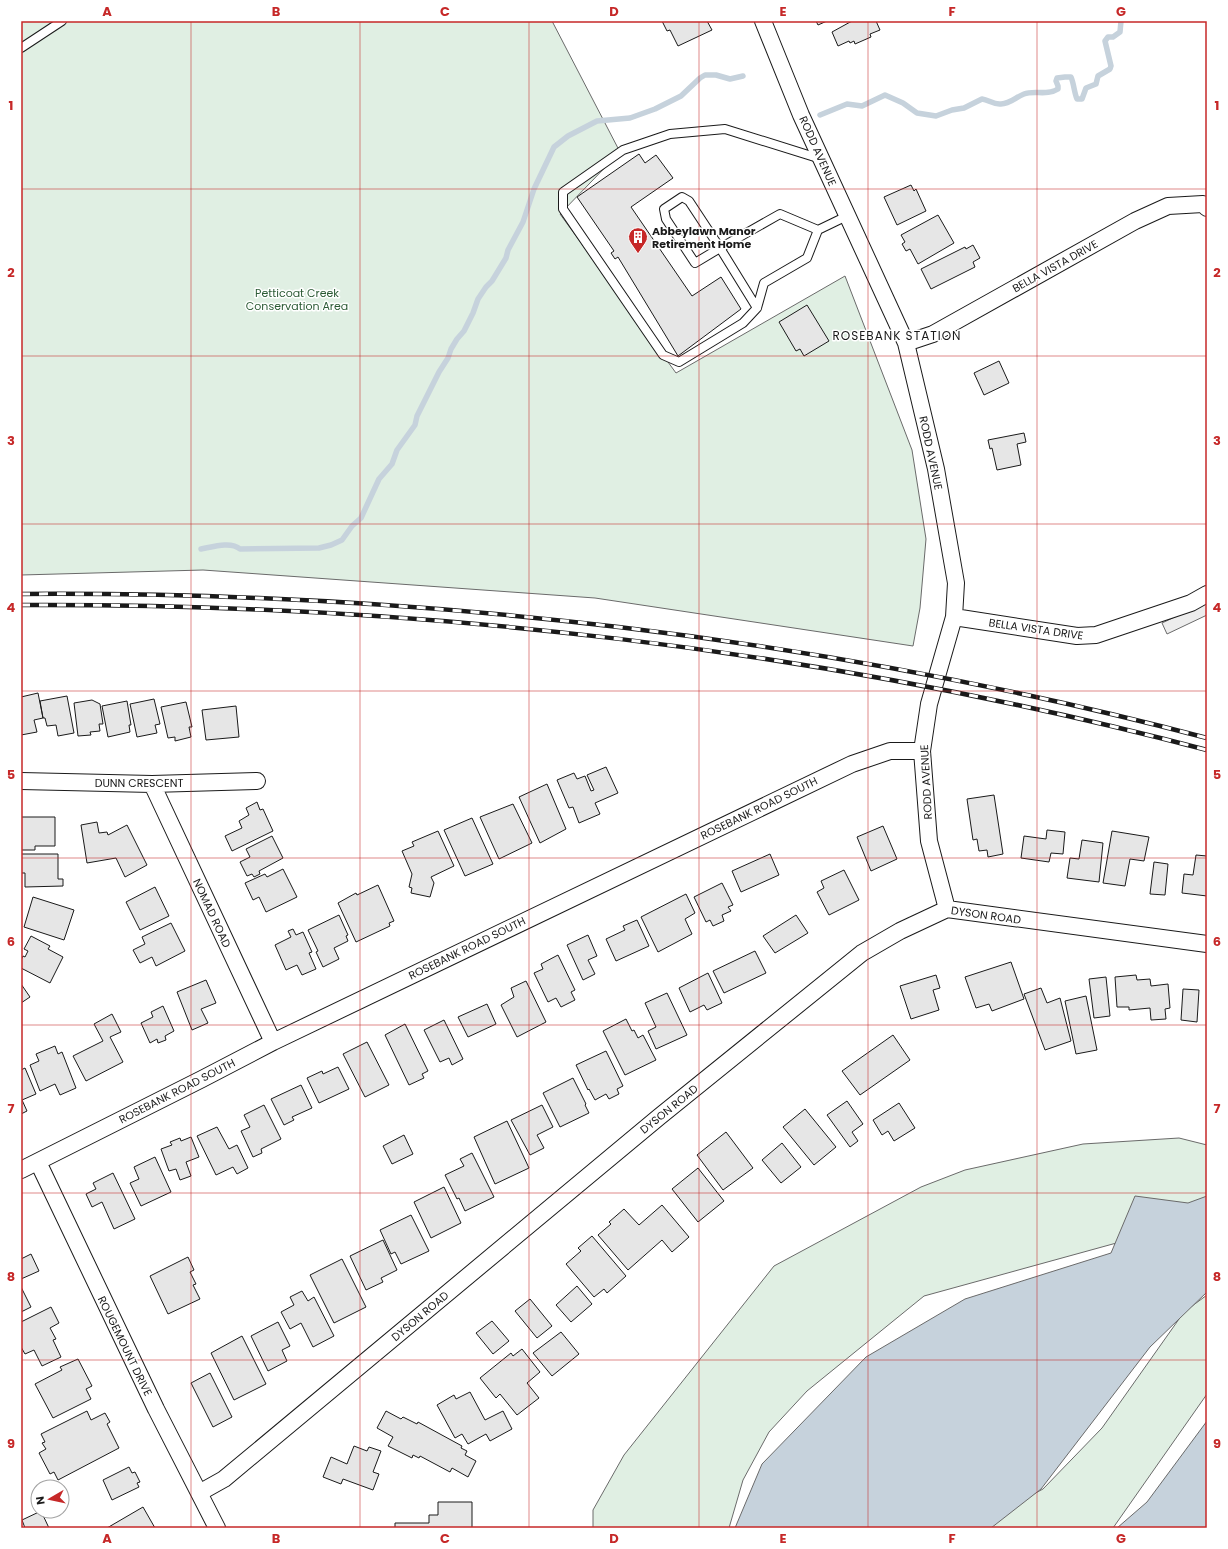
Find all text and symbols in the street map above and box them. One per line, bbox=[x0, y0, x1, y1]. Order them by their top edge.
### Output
text: A bbox=[102, 2, 112, 21]
text: B bbox=[272, 2, 281, 21]
text: C bbox=[440, 2, 450, 21]
text: D bbox=[609, 2, 619, 21]
text: E bbox=[779, 2, 787, 21]
text: F bbox=[948, 2, 956, 21]
text: G bbox=[1116, 2, 1126, 21]
text: 1 bbox=[9, 96, 13, 115]
text: 1 bbox=[1215, 96, 1219, 115]
street label: RODD AVENUE bbox=[795, 113, 841, 189]
place label: Abbeylawn Manor Retirement Home bbox=[652, 223, 756, 252]
building icon: Abbeylawn Manor Retirement Home bbox=[627, 226, 649, 254]
street label: BELLA VISTA DRIVE bbox=[1009, 236, 1101, 296]
text: 2 bbox=[7, 263, 15, 282]
text: 2 bbox=[1213, 263, 1221, 282]
park label: Petticoat Creek Conservation Area bbox=[246, 285, 348, 314]
district label: ROSEBANK STATION bbox=[832, 327, 962, 344]
street label: RODD AVENUE bbox=[915, 415, 947, 491]
text: 3 bbox=[7, 431, 15, 450]
text: 3 bbox=[1213, 431, 1221, 450]
text: 4 bbox=[7, 598, 16, 617]
text: 4 bbox=[1213, 598, 1222, 617]
street label: BELLA VISTA DRIVE bbox=[988, 614, 1084, 644]
street label: RODD AVENUE bbox=[916, 744, 936, 820]
text: 5 bbox=[7, 765, 15, 784]
text: 5 bbox=[1213, 765, 1221, 784]
street label: ROSEBANK ROAD SOUTH bbox=[698, 773, 820, 843]
street label: DUNN CRESCENT bbox=[95, 775, 183, 791]
street label: NOMAD ROAD bbox=[189, 876, 235, 950]
street label: DYSON ROAD bbox=[950, 902, 1022, 928]
street label: ROSEBANK ROAD SOUTH bbox=[406, 913, 528, 983]
text: 6 bbox=[7, 932, 15, 951]
text: 6 bbox=[1213, 932, 1221, 951]
street label: ROSEBANK ROAD SOUTH bbox=[116, 1055, 238, 1127]
street label: DYSON ROAD bbox=[637, 1080, 702, 1137]
text: 7 bbox=[8, 1099, 15, 1118]
text: 7 bbox=[1214, 1099, 1221, 1118]
text: 8 bbox=[7, 1267, 15, 1286]
text: 8 bbox=[1213, 1267, 1221, 1286]
street label: DYSON ROAD bbox=[388, 1287, 452, 1345]
street label: ROUGEMOUNT DRIVE bbox=[94, 1293, 156, 1399]
text: 9 bbox=[7, 1434, 15, 1453]
text: 9 bbox=[1213, 1434, 1221, 1453]
north arrow bbox=[30, 1479, 70, 1519]
text: N bbox=[32, 1495, 49, 1506]
text: A bbox=[102, 1529, 112, 1548]
text: B bbox=[272, 1529, 281, 1548]
text: C bbox=[440, 1529, 450, 1548]
text: D bbox=[609, 1529, 619, 1548]
text: E bbox=[779, 1529, 787, 1548]
text: F bbox=[948, 1529, 956, 1548]
text: G bbox=[1116, 1529, 1126, 1548]

